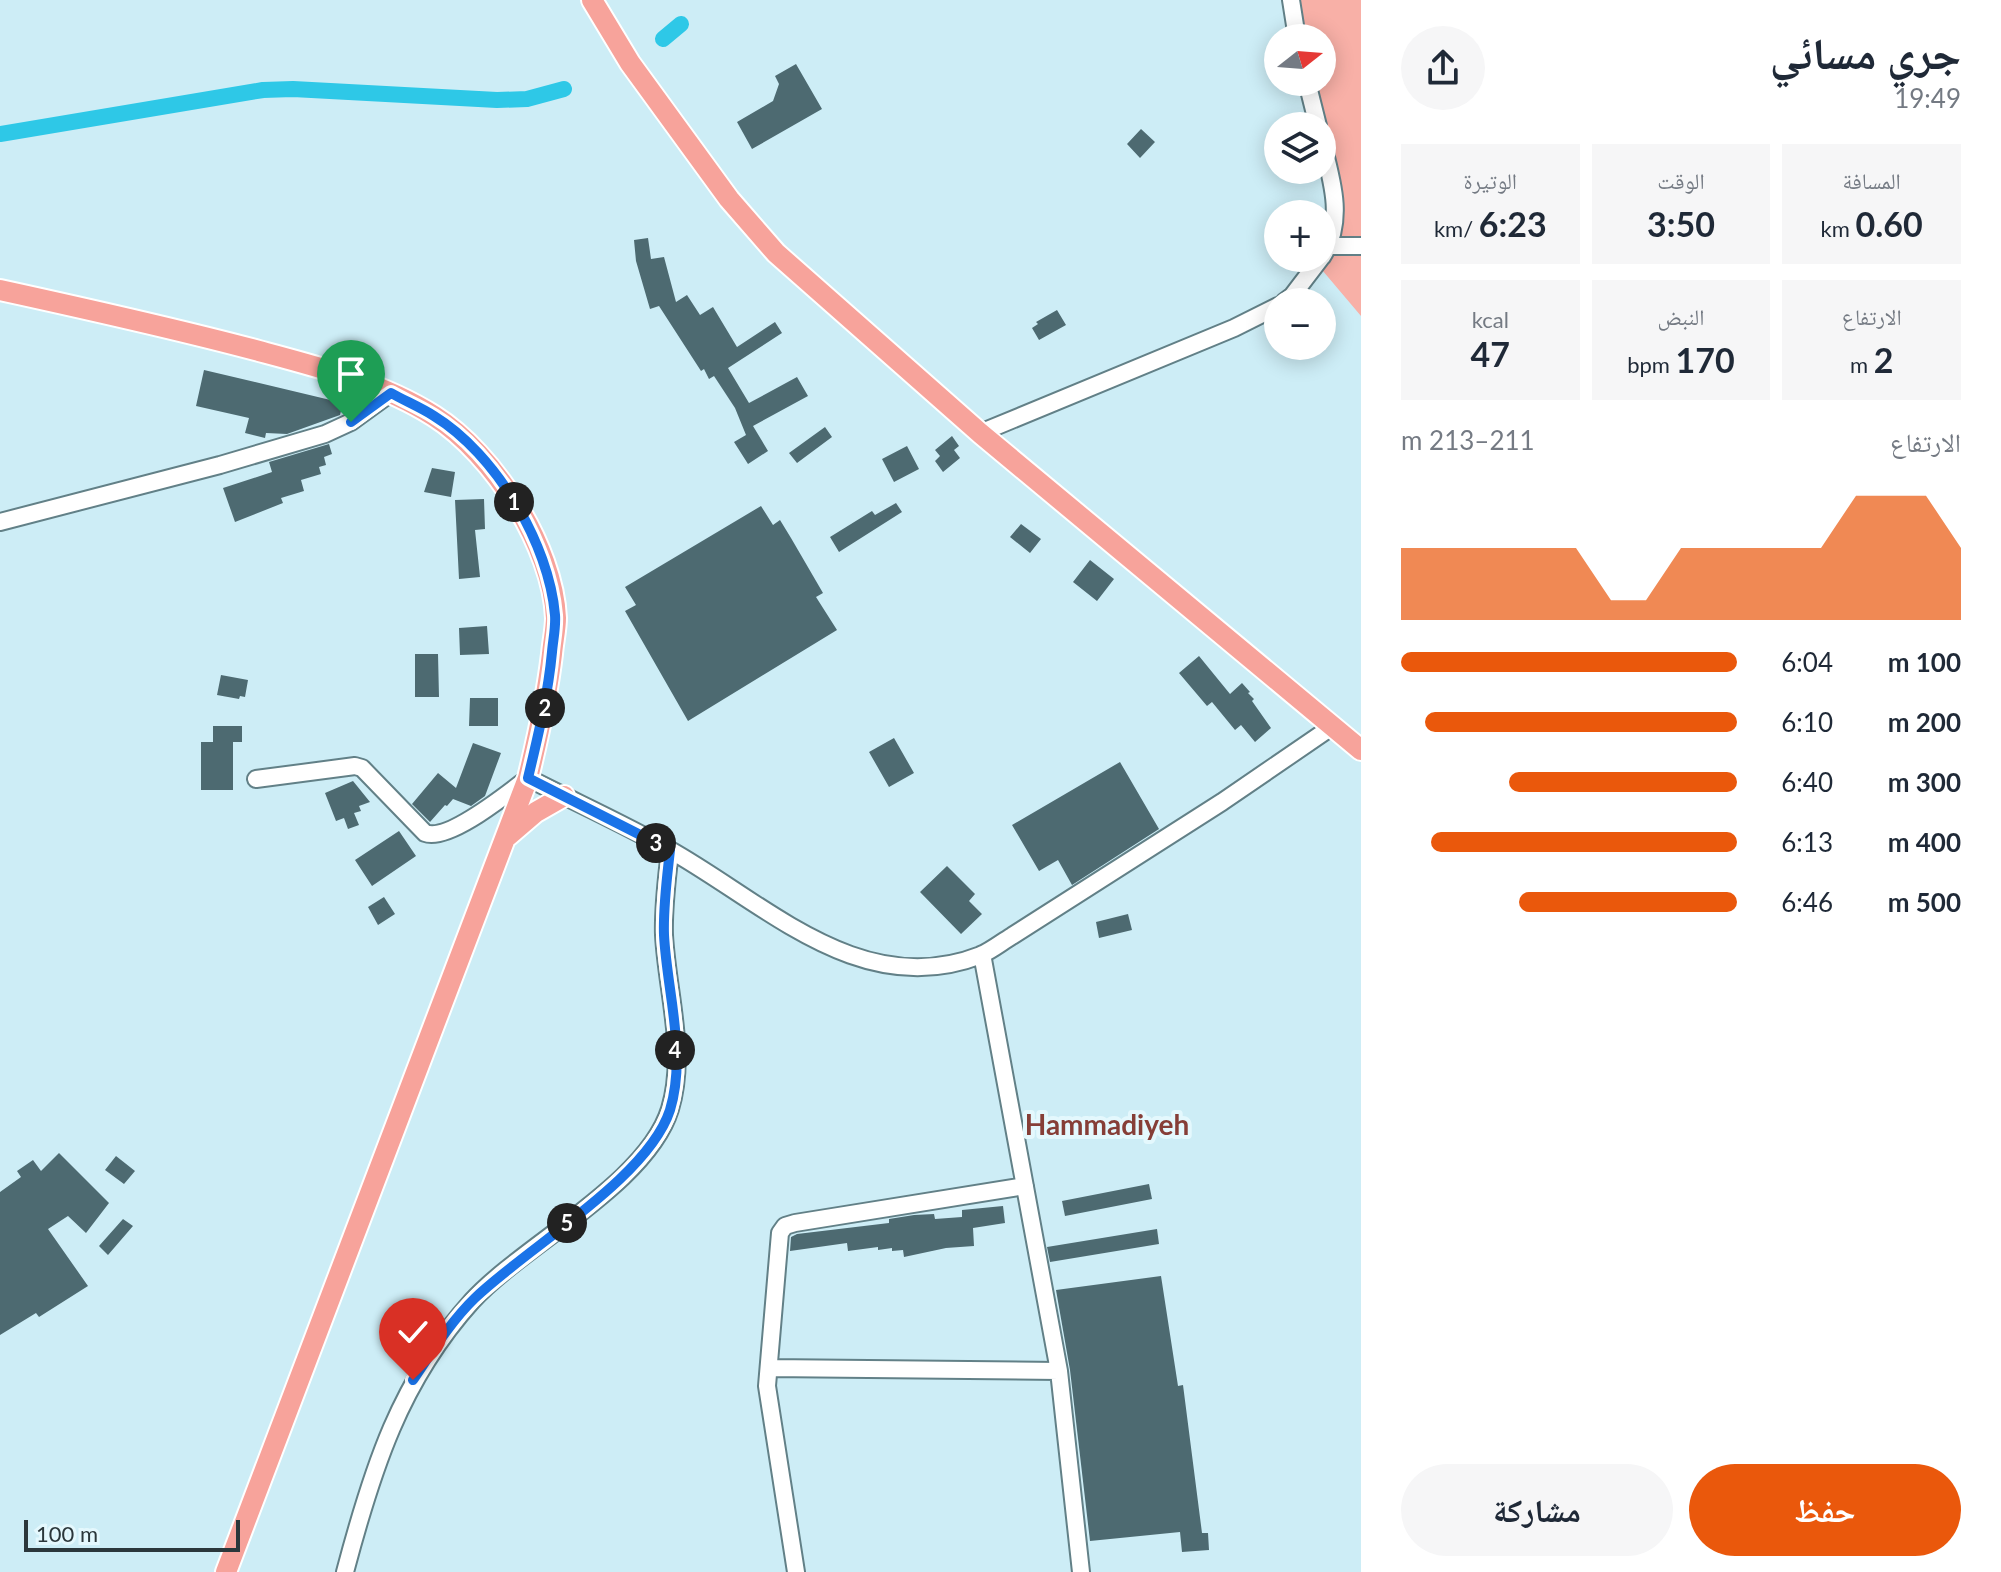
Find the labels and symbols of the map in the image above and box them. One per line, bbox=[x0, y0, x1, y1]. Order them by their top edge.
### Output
north arrow bbox=[1264, 24, 1336, 96]
pin bbox=[317, 340, 385, 422]
pin: 1 bbox=[494, 482, 534, 522]
pin: 2 bbox=[525, 688, 565, 728]
pin: 3 bbox=[636, 823, 676, 863]
pin: 4 bbox=[655, 1030, 695, 1070]
district label: Hammadiyeh bbox=[1025, 1107, 1189, 1141]
pin: 5 bbox=[547, 1203, 587, 1243]
pin bbox=[379, 1298, 447, 1380]
scale bar bbox=[24, 1516, 240, 1552]

